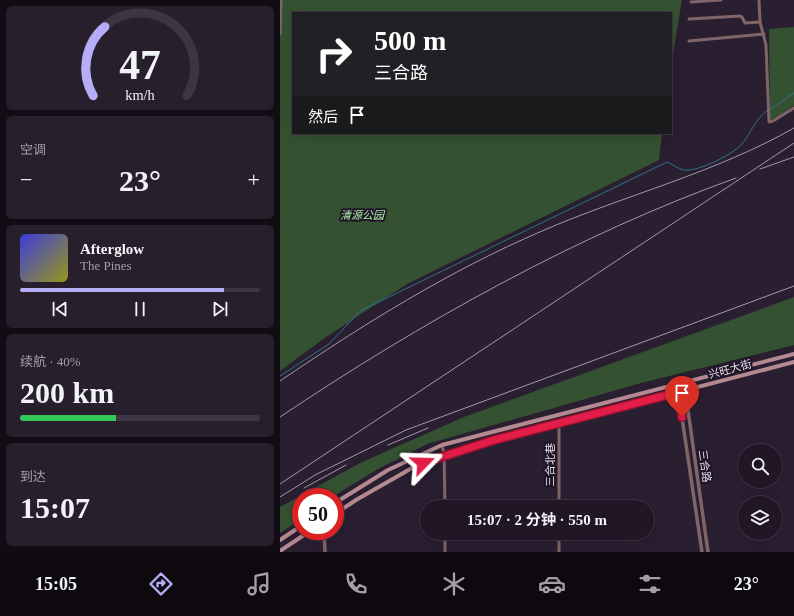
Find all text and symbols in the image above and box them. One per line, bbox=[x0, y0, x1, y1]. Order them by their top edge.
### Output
text: 500 m bbox=[374, 25, 446, 56]
icon: right bbox=[308, 28, 360, 80]
text: 47 bbox=[119, 42, 161, 88]
text: 三合路 bbox=[374, 63, 428, 83]
text: km/h bbox=[125, 87, 155, 103]
icon: arrive bbox=[346, 104, 368, 126]
text: 然后 bbox=[308, 109, 338, 125]
text: 空调 bbox=[20, 142, 46, 157]
text: 23° bbox=[119, 164, 161, 197]
text: − bbox=[20, 167, 32, 192]
text: + bbox=[248, 167, 260, 192]
park label: 清源公园 bbox=[340, 209, 386, 221]
text: Afterglow bbox=[80, 241, 144, 257]
text: The Pines bbox=[80, 258, 132, 273]
icon: previous bbox=[49, 298, 71, 320]
icon: pause bbox=[129, 298, 151, 320]
icon: next bbox=[209, 298, 231, 320]
text: 续航 · 40% bbox=[20, 354, 81, 369]
street label: 兴旺大街 bbox=[707, 358, 753, 380]
text: 200 km bbox=[20, 376, 114, 409]
pin bbox=[665, 376, 699, 417]
icon: arrive bbox=[671, 382, 693, 404]
position arrow bbox=[402, 442, 444, 484]
street label: 三合北巷 bbox=[544, 443, 556, 487]
map controls bbox=[738, 444, 782, 540]
button: search bbox=[738, 444, 782, 488]
street label: 三合路 bbox=[697, 449, 713, 483]
text: 到达 bbox=[20, 469, 46, 484]
speed limit sign: 50 bbox=[292, 488, 344, 540]
text: 15:07 bbox=[20, 491, 90, 524]
button: layers bbox=[738, 496, 782, 540]
text: 15:07 · 2 分钟 · 550 m bbox=[467, 512, 607, 528]
icon: directions bbox=[147, 570, 175, 598]
icon: music bbox=[245, 570, 273, 598]
icon: phone bbox=[342, 570, 370, 598]
icon: climate bbox=[440, 570, 468, 598]
icon: car bbox=[538, 570, 566, 598]
icon: filters bbox=[636, 570, 664, 598]
text: 15:05 bbox=[35, 574, 77, 594]
text: 23° bbox=[734, 574, 759, 594]

